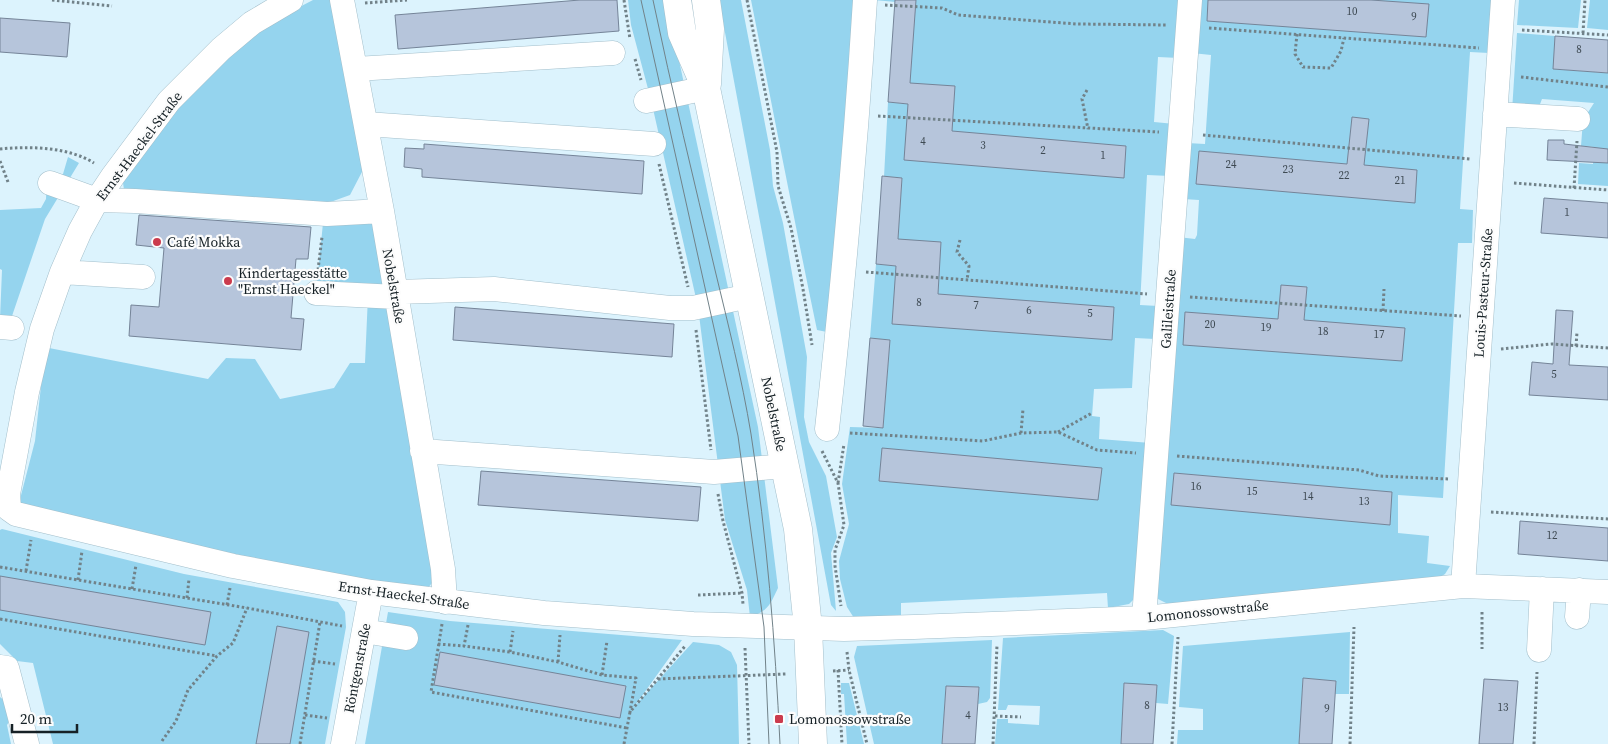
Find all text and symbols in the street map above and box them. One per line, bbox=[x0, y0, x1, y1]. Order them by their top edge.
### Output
house number: 10 bbox=[1347, 4, 1358, 19]
house number: 9 bbox=[1411, 9, 1417, 24]
house number: 8 bbox=[1576, 42, 1582, 57]
street label: Ernst-Haeckel-Straße bbox=[91, 87, 187, 205]
house number: 4 bbox=[920, 134, 926, 149]
house number: 3 bbox=[980, 138, 986, 153]
house number: 2 bbox=[1040, 143, 1046, 158]
house number: 1 bbox=[1100, 148, 1106, 163]
house number: 24 bbox=[1226, 157, 1237, 172]
house number: 23 bbox=[1283, 162, 1294, 177]
house number: 22 bbox=[1339, 168, 1350, 183]
house number: 21 bbox=[1395, 173, 1406, 188]
house number: 1 bbox=[1564, 205, 1570, 220]
street label: Louis-Pasteur-Straße bbox=[1468, 228, 1498, 358]
place label: Café Mokka bbox=[167, 232, 241, 252]
marker: Café Mokka bbox=[151, 236, 163, 248]
street label: Nobelstraße bbox=[378, 247, 410, 325]
place label: Kindertagesstätte "Ernst Haeckel" bbox=[238, 263, 347, 299]
street label: Galileistraße bbox=[1155, 269, 1181, 349]
marker: Kindertagesstätte "Ernst Haeckel" bbox=[222, 275, 234, 287]
house number: 8 bbox=[916, 295, 922, 310]
house number: 7 bbox=[973, 298, 979, 313]
house number: 6 bbox=[1026, 303, 1032, 318]
house number: 5 bbox=[1087, 306, 1093, 321]
house number: 20 bbox=[1205, 317, 1216, 332]
house number: 19 bbox=[1261, 320, 1272, 335]
house number: 18 bbox=[1318, 324, 1329, 339]
house number: 17 bbox=[1374, 327, 1385, 342]
house number: 5 bbox=[1551, 367, 1557, 382]
street label: Nobelstraße bbox=[756, 375, 792, 453]
house number: 16 bbox=[1191, 479, 1202, 494]
house number: 15 bbox=[1247, 484, 1258, 499]
house number: 14 bbox=[1303, 489, 1314, 504]
house number: 13 bbox=[1359, 494, 1370, 509]
house number: 12 bbox=[1547, 528, 1558, 543]
street label: Ernst-Haeckel-Straße bbox=[337, 576, 471, 614]
street label: Lomonossowstraße bbox=[1146, 595, 1270, 627]
street label: Röntgenstraße bbox=[338, 621, 376, 715]
house number: 8 bbox=[1144, 698, 1150, 713]
house number: 13 bbox=[1498, 700, 1509, 715]
house number: 9 bbox=[1324, 701, 1330, 716]
scale bar bbox=[12, 702, 78, 734]
text: 20 m bbox=[20, 708, 52, 729]
house number: 4 bbox=[965, 708, 971, 723]
place label: Lomonossowstraße bbox=[789, 709, 911, 729]
marker: Lomonossowstraße bbox=[773, 713, 785, 725]

